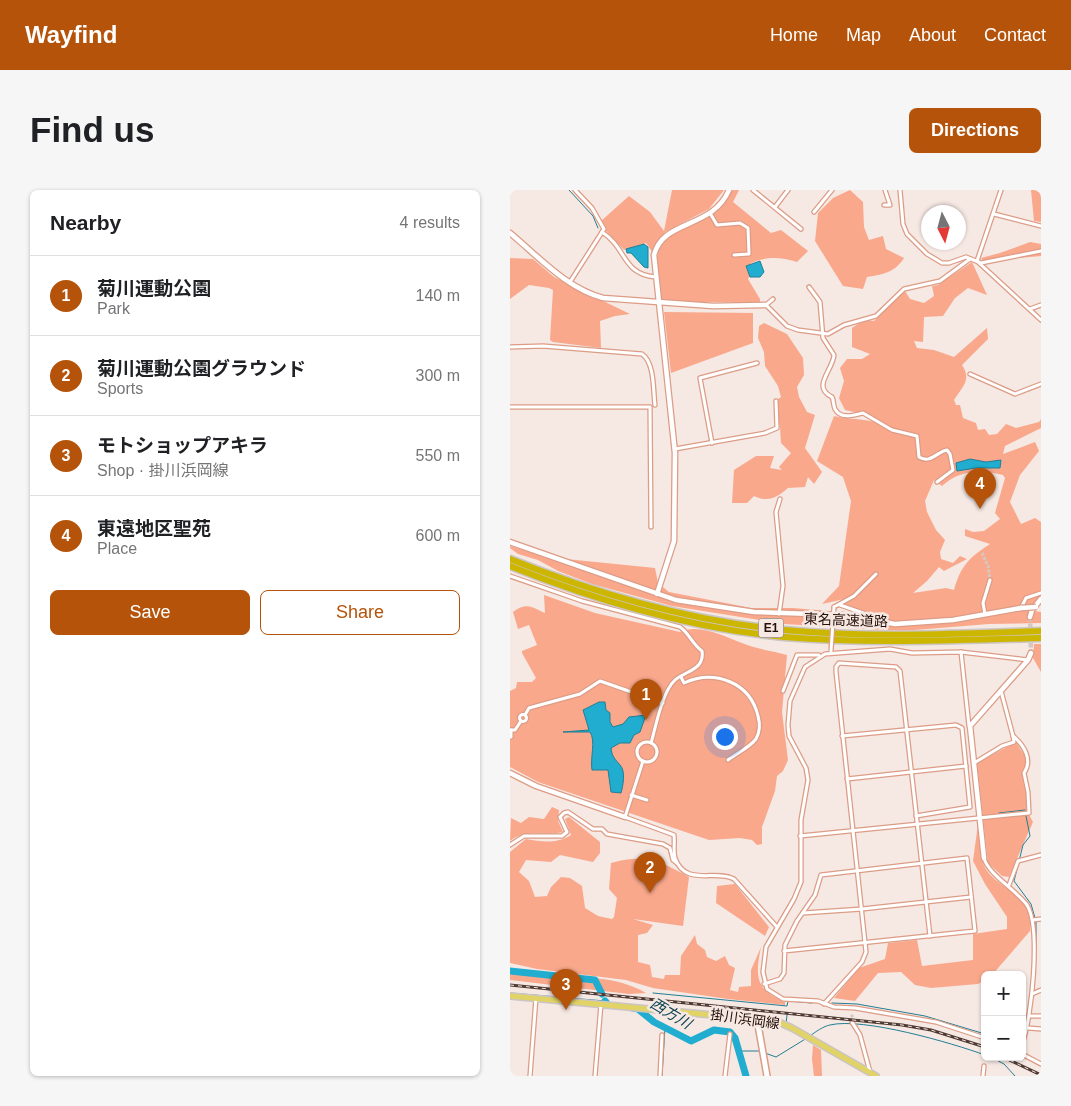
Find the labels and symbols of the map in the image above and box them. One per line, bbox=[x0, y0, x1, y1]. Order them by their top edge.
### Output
north arrow bbox=[921, 205, 966, 250]
pin: 4 bbox=[964, 468, 996, 509]
street label: 東名高速道路 bbox=[804, 611, 888, 629]
road number: E1 bbox=[758, 618, 784, 638]
pin: 1 bbox=[630, 679, 662, 720]
your location bbox=[712, 724, 738, 750]
pin: 2 bbox=[634, 852, 666, 893]
pin: 3 bbox=[550, 969, 582, 1010]
water label: 西方川 bbox=[647, 994, 696, 1033]
street label: 掛川浜岡線 bbox=[709, 1006, 781, 1032]

